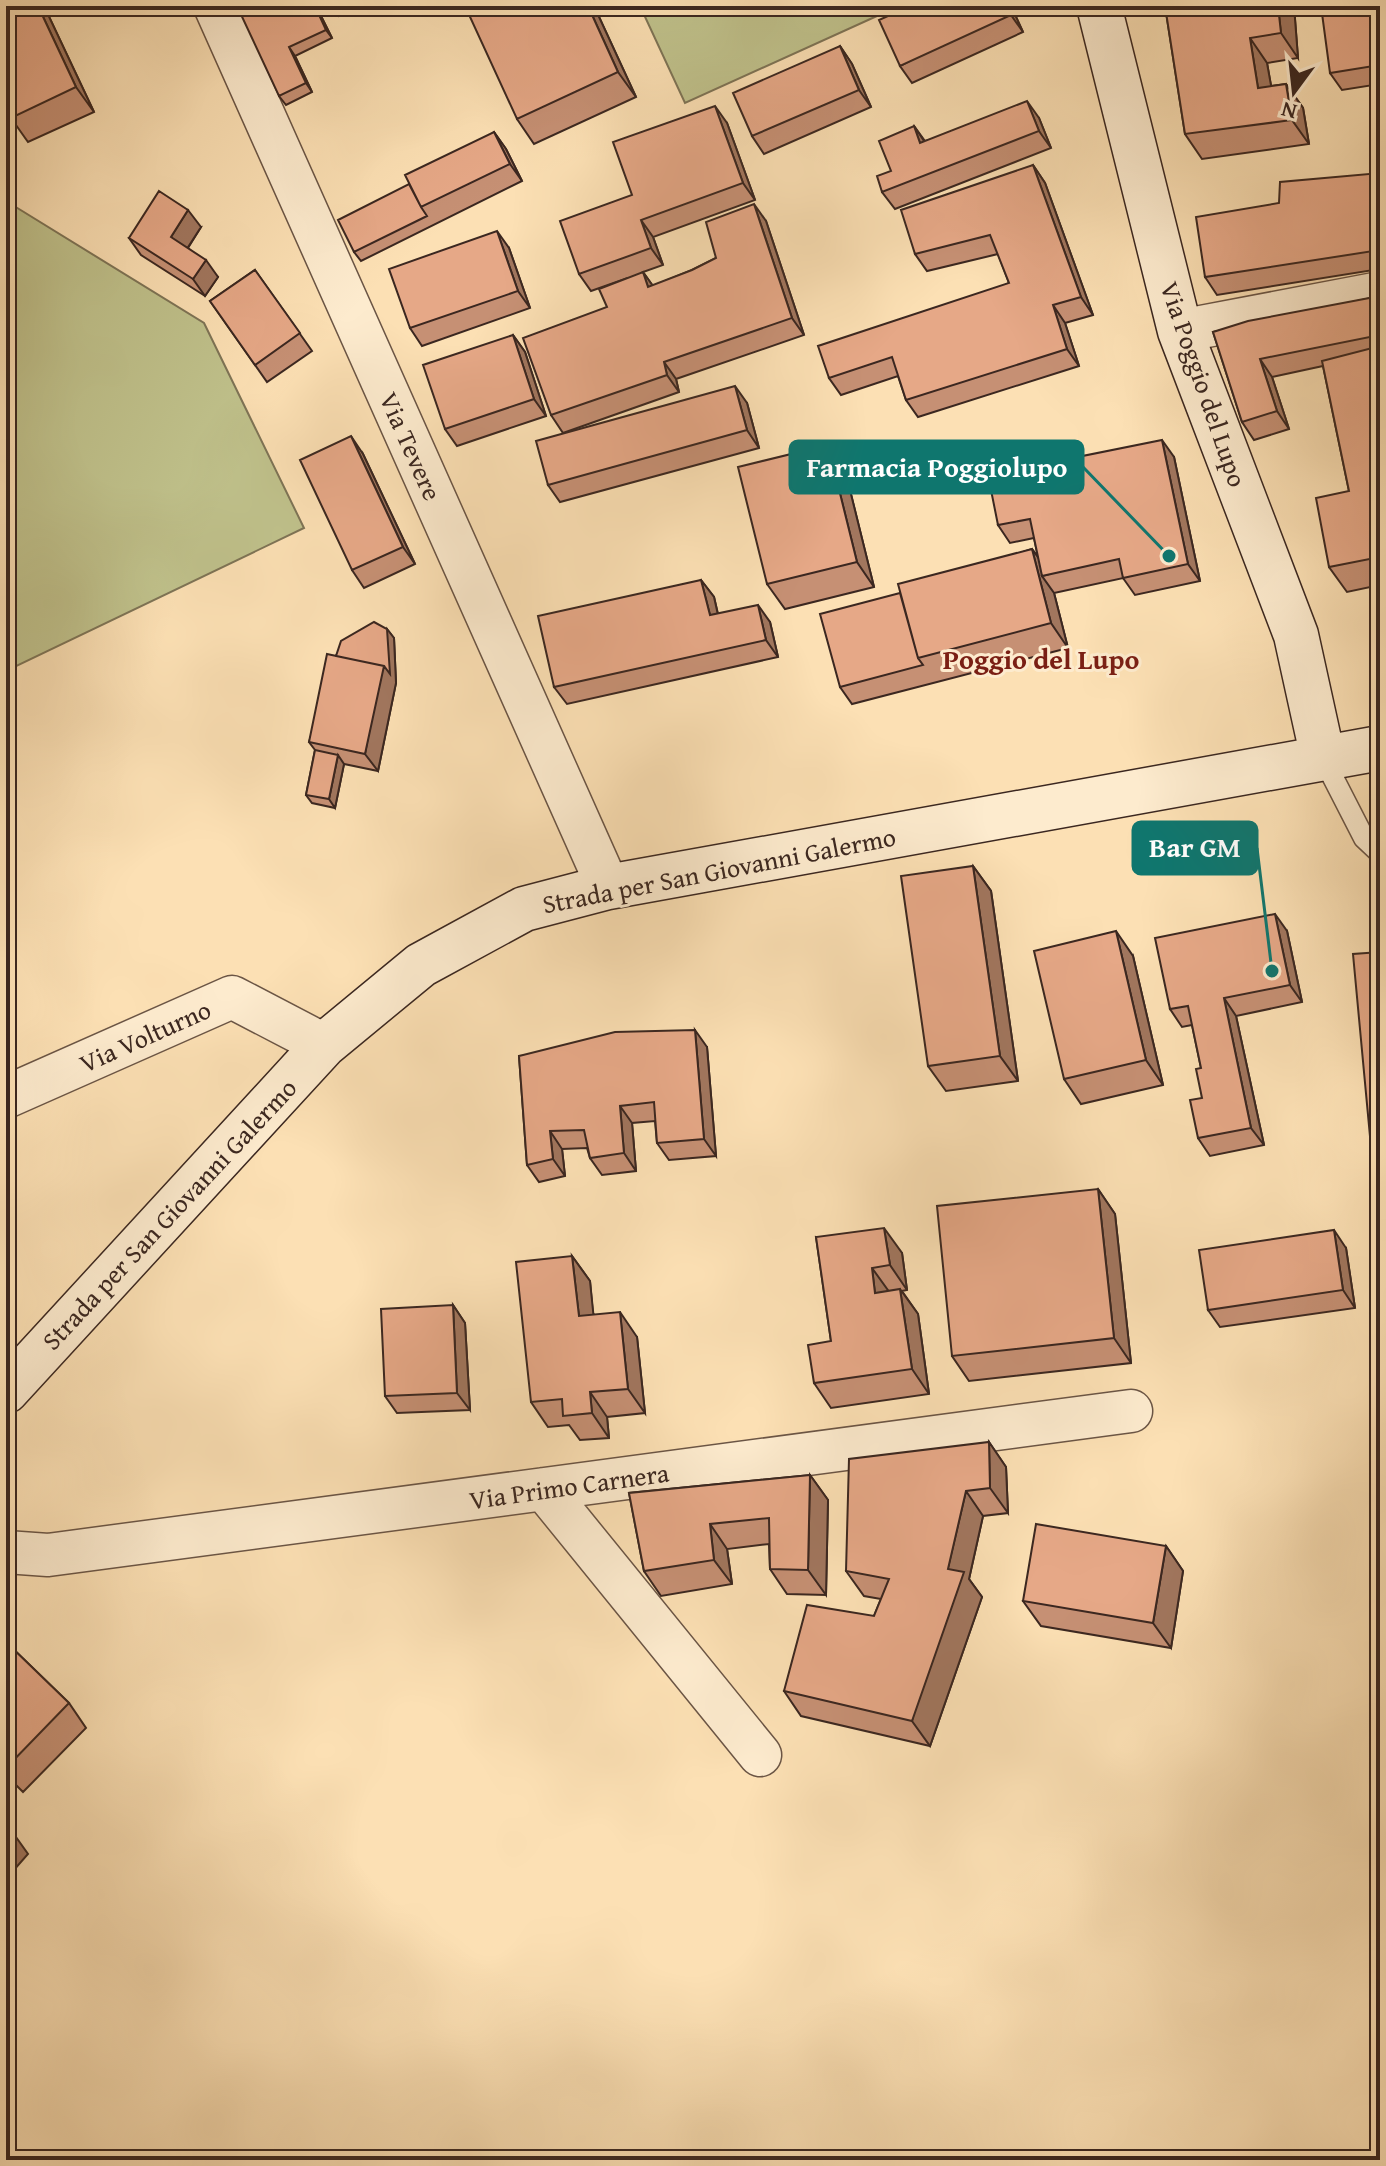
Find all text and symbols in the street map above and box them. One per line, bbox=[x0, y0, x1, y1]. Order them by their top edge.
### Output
north arrow bbox=[1254, 52, 1334, 132]
text: N bbox=[1277, 94, 1300, 129]
street label: Via Poggio del Lupo bbox=[1151, 276, 1257, 492]
street label: Via Tevere bbox=[370, 385, 452, 507]
callout: Farmacia Poggiolupo bbox=[790, 441, 1083, 493]
text: Farmacia Poggiolupo bbox=[807, 446, 1068, 487]
district label: Poggio del Lupo bbox=[943, 638, 1139, 679]
street label: Strada per San Giovanni Galermo bbox=[539, 817, 899, 923]
callout: Bar GM bbox=[1133, 822, 1257, 874]
text: Bar GM bbox=[1149, 826, 1241, 867]
street label: Via Volturno bbox=[73, 990, 217, 1082]
street label: Strada per San Giovanni Galermo bbox=[32, 1069, 306, 1359]
street label: Via Primo Carnera bbox=[467, 1453, 672, 1519]

